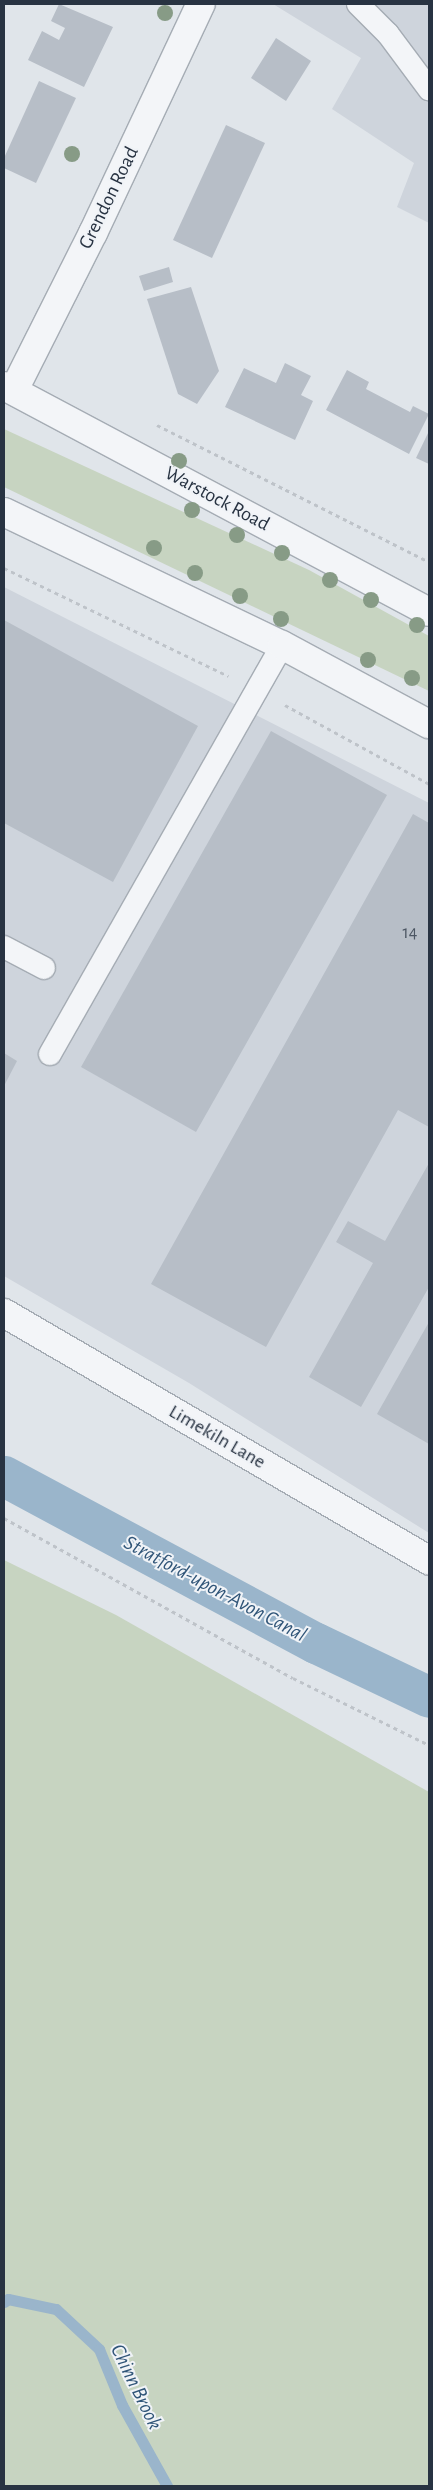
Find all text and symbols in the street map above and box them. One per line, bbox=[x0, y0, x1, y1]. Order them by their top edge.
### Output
street label: Grendon Road bbox=[74, 143, 144, 253]
street label: Warstock Road bbox=[160, 461, 274, 537]
house number: 14 bbox=[403, 922, 417, 944]
street label: Limekiln Lane bbox=[164, 1400, 270, 1474]
water label: Stratford-upon-Avon Canal bbox=[119, 1530, 311, 1648]
water label: Chinn Brook bbox=[105, 2340, 167, 2434]

